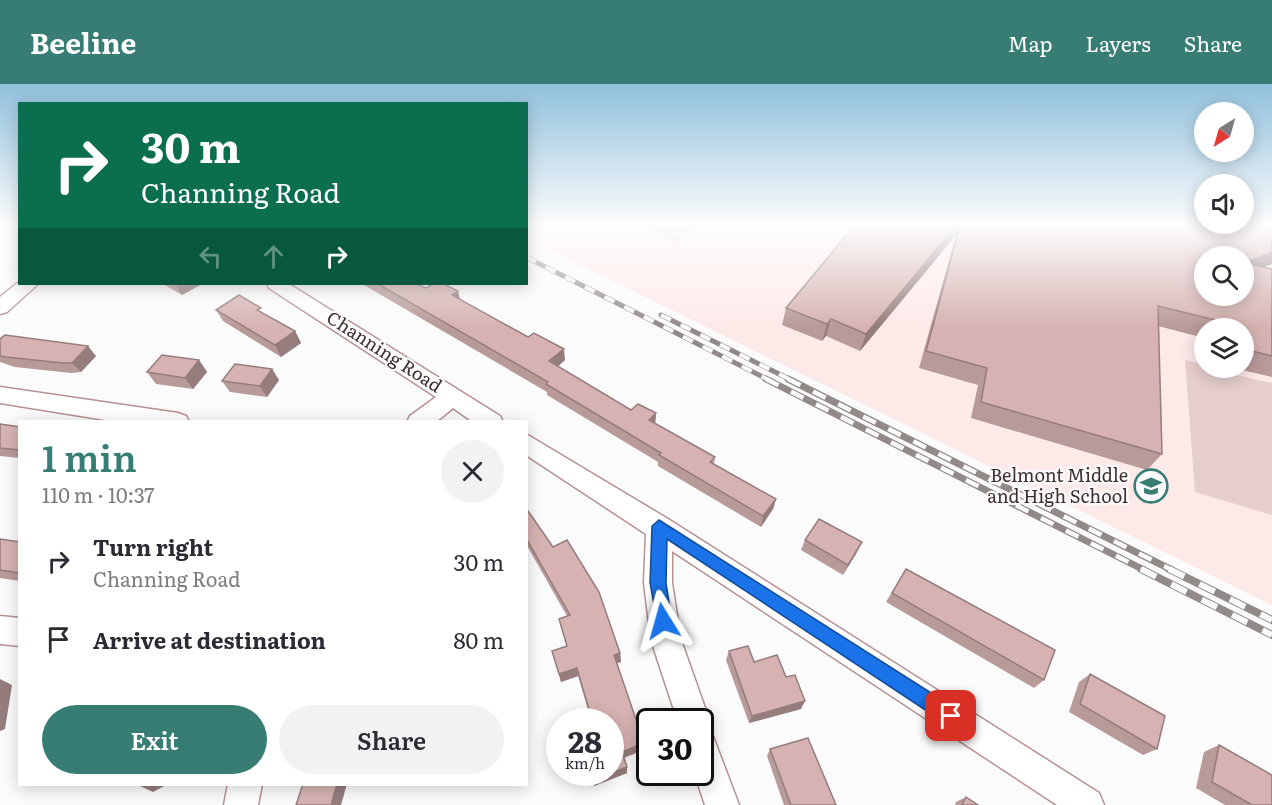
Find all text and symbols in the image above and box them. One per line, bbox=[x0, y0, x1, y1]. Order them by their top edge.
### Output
text: Beeline bbox=[30, 21, 136, 63]
text: Map bbox=[1008, 27, 1053, 58]
text: Layers bbox=[1086, 27, 1151, 58]
text: Share bbox=[1184, 27, 1242, 58]
north arrow bbox=[1194, 102, 1254, 162]
map controls bbox=[1194, 102, 1254, 378]
text: 30 m bbox=[141, 114, 241, 176]
icon: right bbox=[42, 126, 120, 204]
text: Channing Road bbox=[141, 171, 340, 211]
button: sound bbox=[1194, 174, 1254, 234]
icon: left bbox=[194, 240, 227, 273]
icon: ahead bbox=[257, 240, 290, 273]
icon: right bbox=[320, 240, 353, 273]
button: search bbox=[1194, 246, 1254, 306]
street label: Channing Road bbox=[322, 303, 448, 398]
button: layers bbox=[1194, 318, 1254, 378]
text: 1 min bbox=[42, 430, 137, 483]
button: close bbox=[441, 440, 504, 503]
place label: Belmont Middle and High School bbox=[987, 461, 1128, 509]
school or university icon: Belmont Middle and High School bbox=[1133, 468, 1169, 504]
text: 110 m · 10:37 bbox=[42, 479, 154, 509]
text: Turn right bbox=[93, 530, 213, 563]
icon: right bbox=[42, 545, 75, 578]
text: 30 m bbox=[454, 545, 504, 578]
text: Channing Road bbox=[93, 563, 240, 593]
position arrow bbox=[631, 589, 695, 653]
icon: arrive bbox=[42, 623, 75, 656]
text: Arrive at destination bbox=[93, 623, 326, 656]
text: 80 m bbox=[453, 623, 504, 656]
pin bbox=[925, 690, 976, 741]
icon: arrive bbox=[934, 699, 967, 732]
button: Exit bbox=[42, 705, 267, 774]
button: Share bbox=[279, 705, 504, 774]
speed limit sign: 30 bbox=[636, 708, 714, 786]
text: 28 bbox=[568, 718, 602, 762]
text: km/h bbox=[565, 751, 605, 774]

